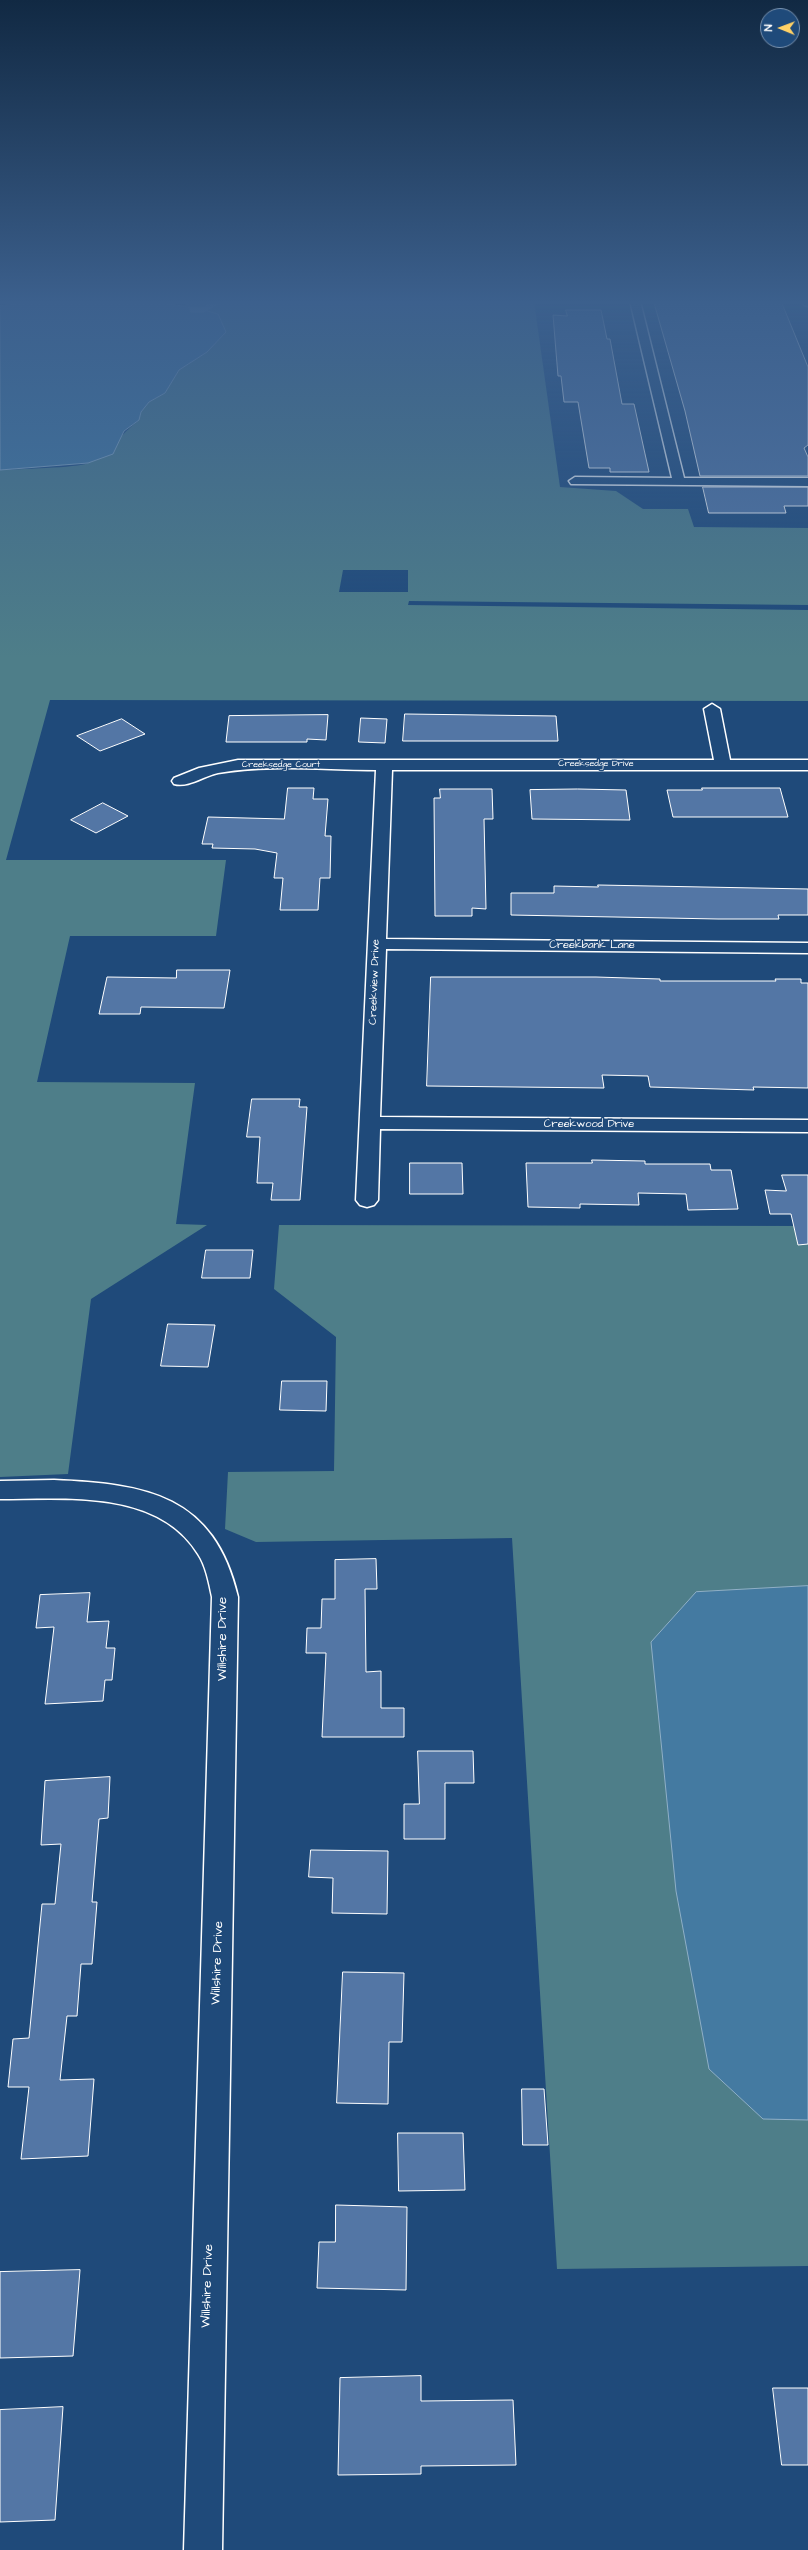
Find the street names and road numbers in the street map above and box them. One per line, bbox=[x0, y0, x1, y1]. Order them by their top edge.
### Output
street label: Creeksedge Drive bbox=[558, 759, 634, 769]
street label: Creeksedge Court bbox=[242, 760, 320, 770]
street label: Creekview Drive bbox=[367, 939, 383, 1025]
street label: Creekbank Lane bbox=[549, 939, 635, 953]
street label: Creekwood Drive bbox=[544, 1118, 634, 1132]
street label: Willshire Drive bbox=[215, 1597, 231, 1681]
street label: Willshire Drive bbox=[209, 1921, 227, 2005]
street label: Willshire Drive bbox=[199, 2244, 217, 2328]

